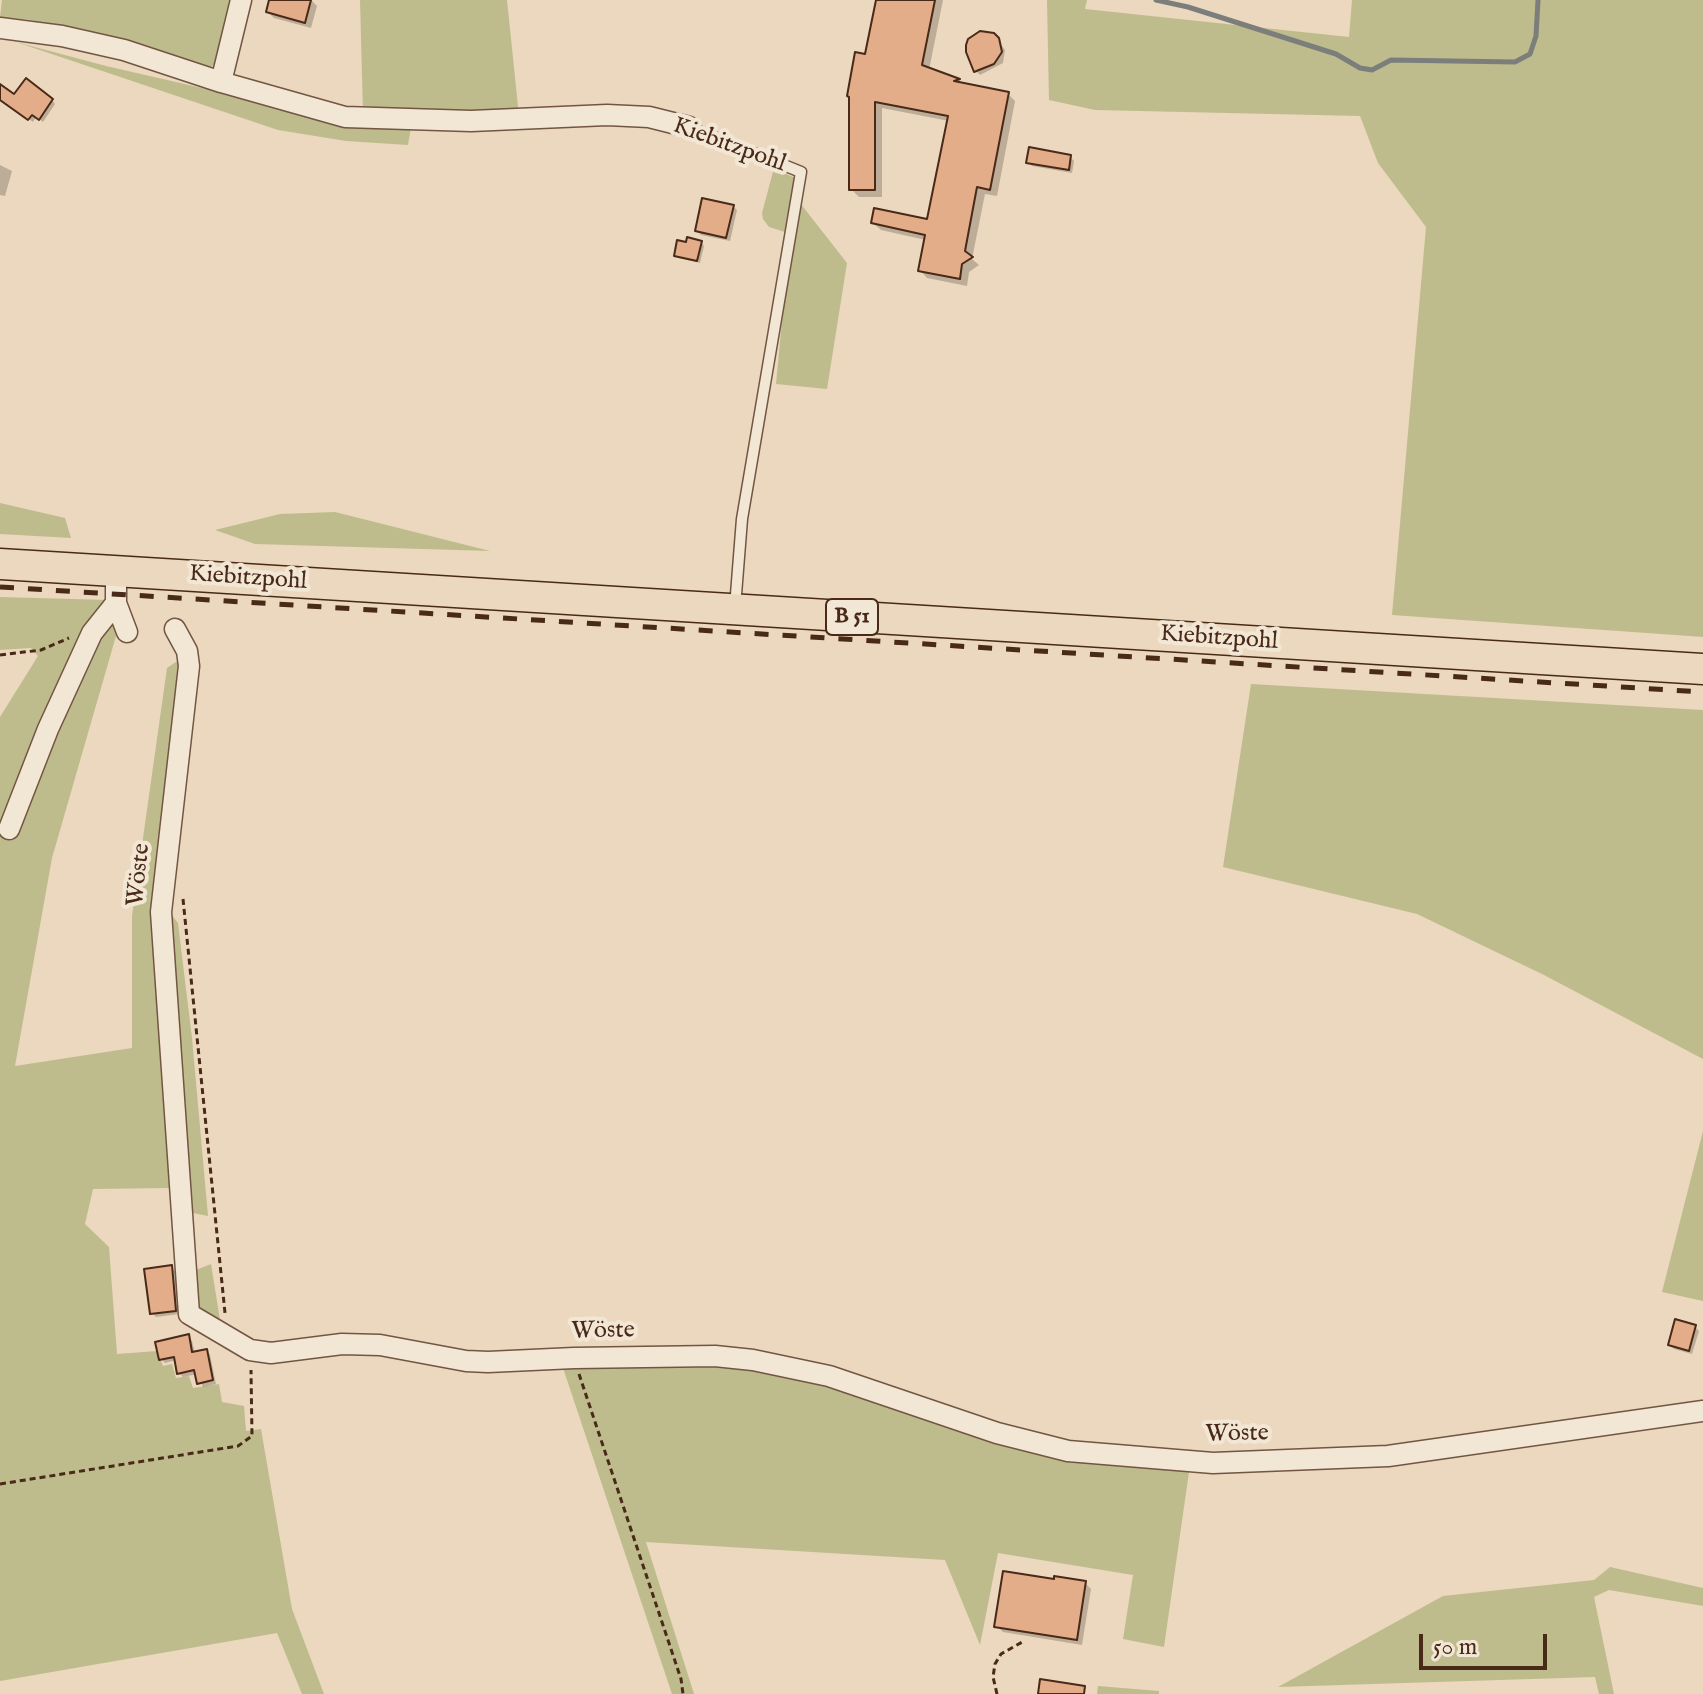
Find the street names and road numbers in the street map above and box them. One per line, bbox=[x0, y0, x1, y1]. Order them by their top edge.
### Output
street label: Kiebitzpohl bbox=[668, 112, 790, 180]
street label: Kiebitzpohl bbox=[188, 561, 308, 597]
road number: B 51 bbox=[826, 599, 878, 635]
street label: Kiebitzpohl bbox=[1159, 621, 1279, 657]
street label: Wöste bbox=[122, 842, 158, 908]
street label: Wöste bbox=[571, 1317, 635, 1347]
street label: Wöste bbox=[1205, 1420, 1269, 1450]

